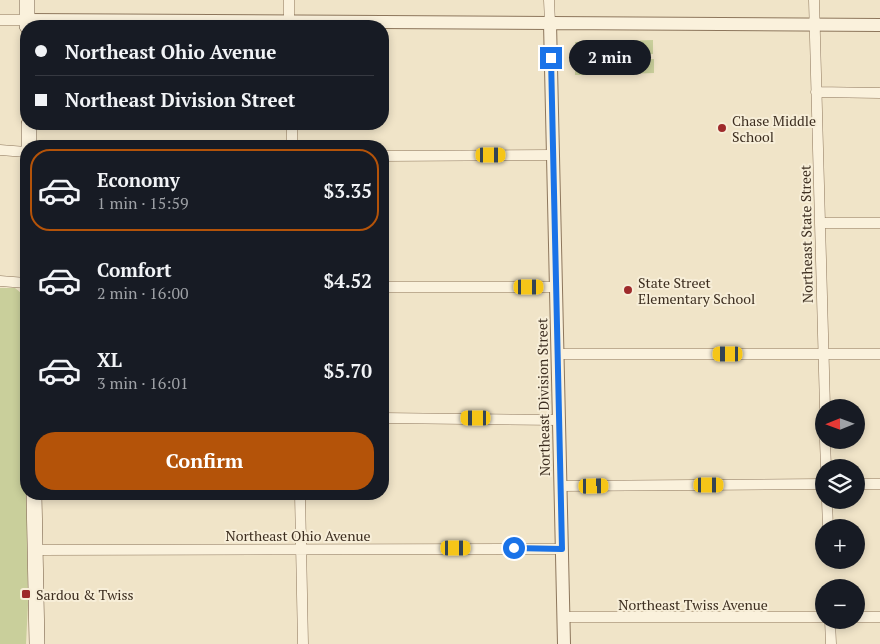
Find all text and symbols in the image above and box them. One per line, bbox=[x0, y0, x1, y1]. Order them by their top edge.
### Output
text: Northeast Ohio Avenue bbox=[65, 39, 277, 64]
callout: 2 min bbox=[568, 40, 651, 76]
text: 2 min bbox=[588, 46, 632, 68]
route end bbox=[540, 47, 562, 69]
text: Northeast Division Street bbox=[65, 87, 295, 112]
place label: Chase Middle School bbox=[732, 111, 816, 146]
marker: Chase Middle School bbox=[716, 122, 728, 134]
car bbox=[476, 148, 506, 163]
street label: Northeast State Street bbox=[795, 164, 817, 303]
text: Economy bbox=[97, 167, 180, 192]
icon: car bbox=[37, 168, 82, 213]
text: $3.35 bbox=[323, 178, 372, 203]
text: 1 min · 15:59 bbox=[97, 192, 189, 214]
text: Comfort bbox=[97, 257, 172, 282]
icon: car bbox=[37, 258, 82, 303]
text: $4.52 bbox=[323, 268, 372, 293]
place label: State Street Elementary School bbox=[638, 273, 755, 308]
car bbox=[514, 280, 544, 295]
text: 2 min · 16:00 bbox=[97, 282, 189, 304]
marker: State Street Elementary School bbox=[622, 284, 634, 296]
street label: Northeast Division Street bbox=[532, 317, 554, 476]
text: XL bbox=[97, 347, 122, 372]
car bbox=[713, 347, 743, 362]
icon: car bbox=[37, 348, 82, 393]
text: $5.70 bbox=[323, 358, 372, 383]
text: 3 min · 16:01 bbox=[97, 372, 189, 394]
north arrow bbox=[815, 399, 865, 449]
map controls bbox=[815, 399, 865, 629]
car bbox=[461, 411, 491, 426]
button: Confirm bbox=[35, 432, 374, 490]
button: layers bbox=[815, 459, 865, 509]
car bbox=[578, 478, 609, 494]
car bbox=[694, 478, 724, 493]
button: + bbox=[815, 519, 865, 569]
street label: Northeast Ohio Avenue bbox=[225, 526, 371, 545]
route start bbox=[503, 537, 525, 559]
car bbox=[441, 541, 471, 556]
button: − bbox=[815, 579, 865, 629]
place label: Sardou & Twiss bbox=[36, 585, 134, 604]
marker: Sardou & Twiss bbox=[20, 588, 32, 600]
street label: Northeast Twiss Avenue bbox=[618, 595, 768, 614]

